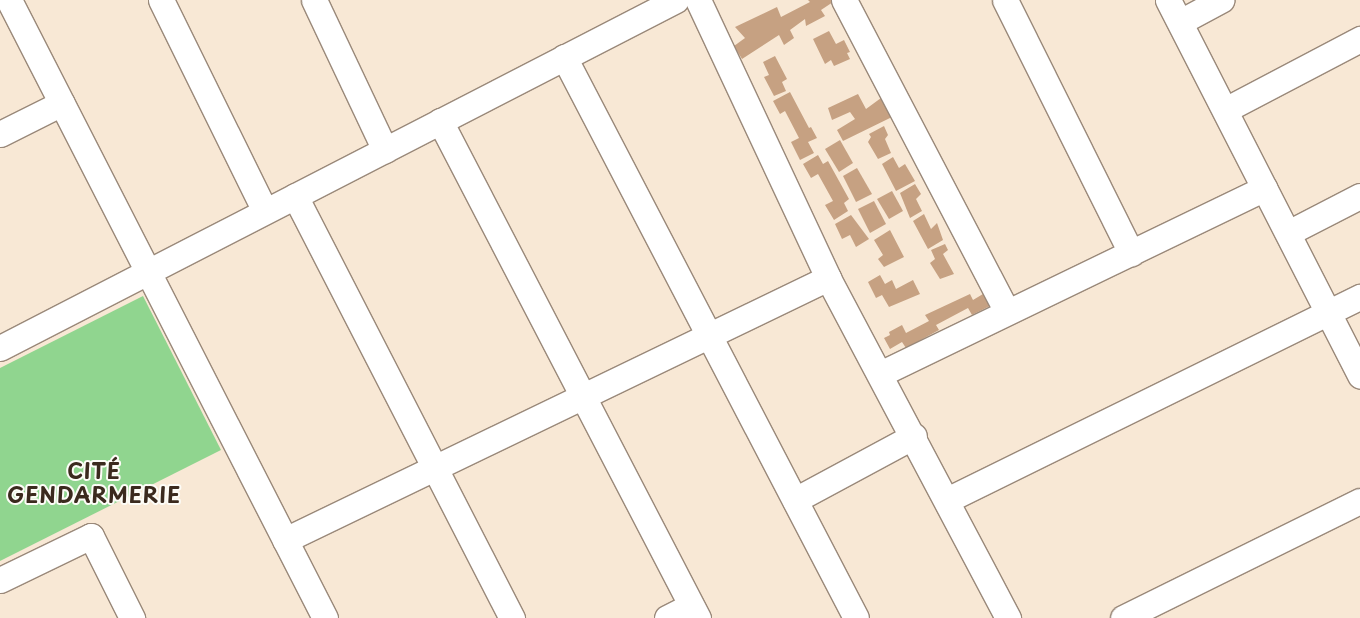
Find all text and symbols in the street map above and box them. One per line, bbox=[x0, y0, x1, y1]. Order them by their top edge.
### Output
district label: CITÉ GENDARMERIE bbox=[7, 457, 181, 507]

